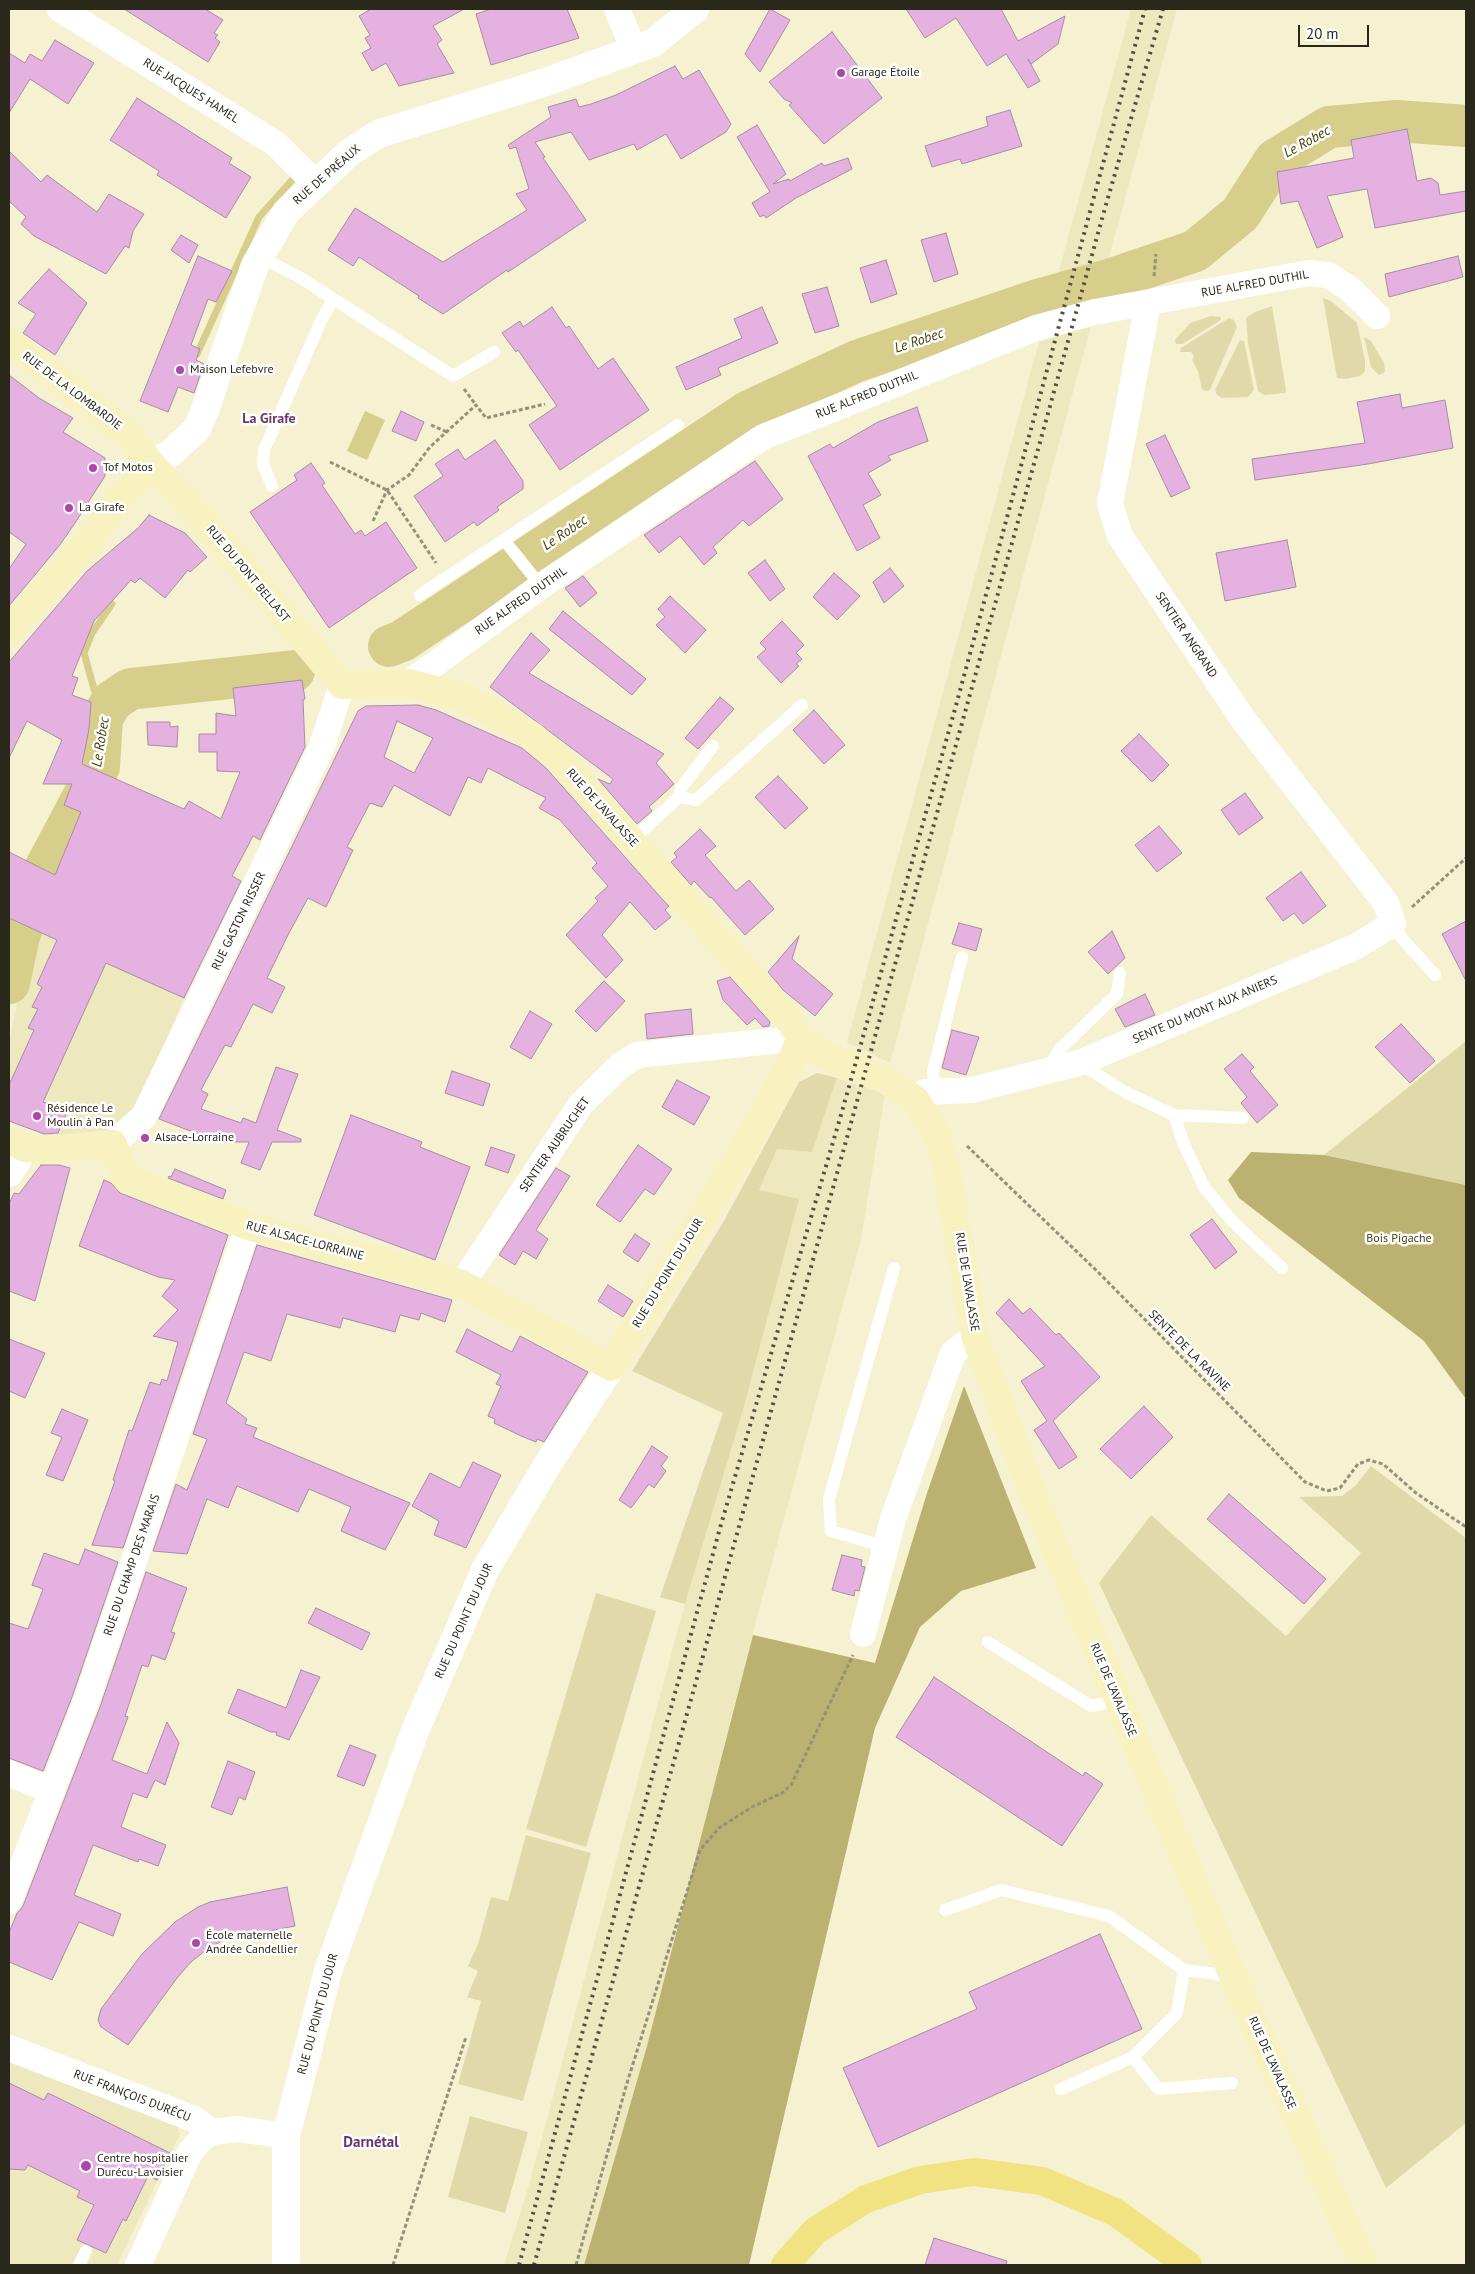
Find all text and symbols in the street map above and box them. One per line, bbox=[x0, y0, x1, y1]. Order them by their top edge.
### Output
scale bar bbox=[1300, 15, 1371, 47]
text: 20 m bbox=[1306, 24, 1339, 43]
street label: RUE JACQUES HAMEL bbox=[140, 56, 242, 126]
place label: Garage Étoile bbox=[851, 66, 920, 80]
marker: Garage Étoile bbox=[835, 67, 847, 79]
water label: Le Robec bbox=[1281, 122, 1333, 162]
street label: RUE DE PRÉAUX bbox=[290, 142, 364, 208]
street label: RUE ALFRED DUTHIL bbox=[1200, 267, 1310, 301]
water label: Le Robec bbox=[892, 325, 946, 357]
street label: RUE DE LA LOMBARDIE bbox=[19, 349, 125, 433]
place label: Maison Lefebvre bbox=[190, 363, 274, 377]
marker: Maison Lefebvre bbox=[174, 364, 186, 376]
street label: RUE ALFRED DUTHIL bbox=[814, 368, 920, 422]
district label: La Girafe bbox=[242, 411, 296, 427]
place label: Tof Motos bbox=[103, 461, 153, 475]
marker: Tof Motos bbox=[87, 462, 99, 474]
place label: La Girafe bbox=[79, 501, 125, 515]
marker: La Girafe bbox=[63, 502, 75, 514]
water label: Le Robec bbox=[539, 512, 591, 554]
street label: RUE DU PONT BELLAST bbox=[203, 523, 293, 625]
street label: RUE ALFRED DUTHIL bbox=[472, 564, 570, 638]
street label: SENTIER ANGRAND bbox=[1152, 590, 1220, 680]
water label: Le Robec bbox=[89, 716, 113, 768]
street label: RUE DE L'AVALASSE bbox=[563, 766, 641, 850]
street label: RUE GASTON RISSER bbox=[209, 869, 269, 973]
street label: SENTE DU MONT AUX ANIERS bbox=[1131, 973, 1279, 1047]
street label: SENTIER AUBRUCHET bbox=[517, 1095, 593, 1195]
place label: Résidence Le Moulin à Pan bbox=[47, 1102, 114, 1130]
marker: Résidence Le Moulin à Pan bbox=[31, 1110, 43, 1122]
place label: Alsace-Lorraine bbox=[155, 1131, 234, 1145]
marker: Alsace-Lorraine bbox=[139, 1132, 151, 1144]
street label: RUE DU POINT DU JOUR bbox=[630, 1216, 706, 1330]
street label: RUE ALSACE-LORRAINE bbox=[245, 1218, 365, 1264]
street label: RUE DE L'AVALASSE bbox=[952, 1231, 982, 1333]
park label: Bois Pigache bbox=[1366, 1232, 1432, 1246]
street label: SENTE DE LA RAVINE bbox=[1145, 1307, 1233, 1395]
street label: RUE DU CHAMP DES MARAIS bbox=[101, 1492, 163, 1638]
street label: RUE DU POINT DU JOUR bbox=[432, 1561, 496, 1681]
street label: RUE DE L'AVALASSE bbox=[1087, 1641, 1139, 1739]
place label: École maternelle Andrée Candellier bbox=[206, 1929, 297, 1957]
marker: École maternelle Andrée Candellier bbox=[190, 1937, 202, 1949]
street label: RUE DU POINT DU JOUR bbox=[295, 1952, 341, 2076]
street label: RUE DE L'AVALASSE bbox=[1245, 2014, 1299, 2112]
street label: RUE FRANÇOIS DURÉCU bbox=[71, 2067, 193, 2125]
district label: Darnétal bbox=[343, 2134, 399, 2152]
place label: Centre hospitalier Durécu-Lavoisier bbox=[97, 2152, 188, 2180]
marker: Centre hospitalier Durécu-Lavoisier bbox=[79, 2159, 93, 2173]

